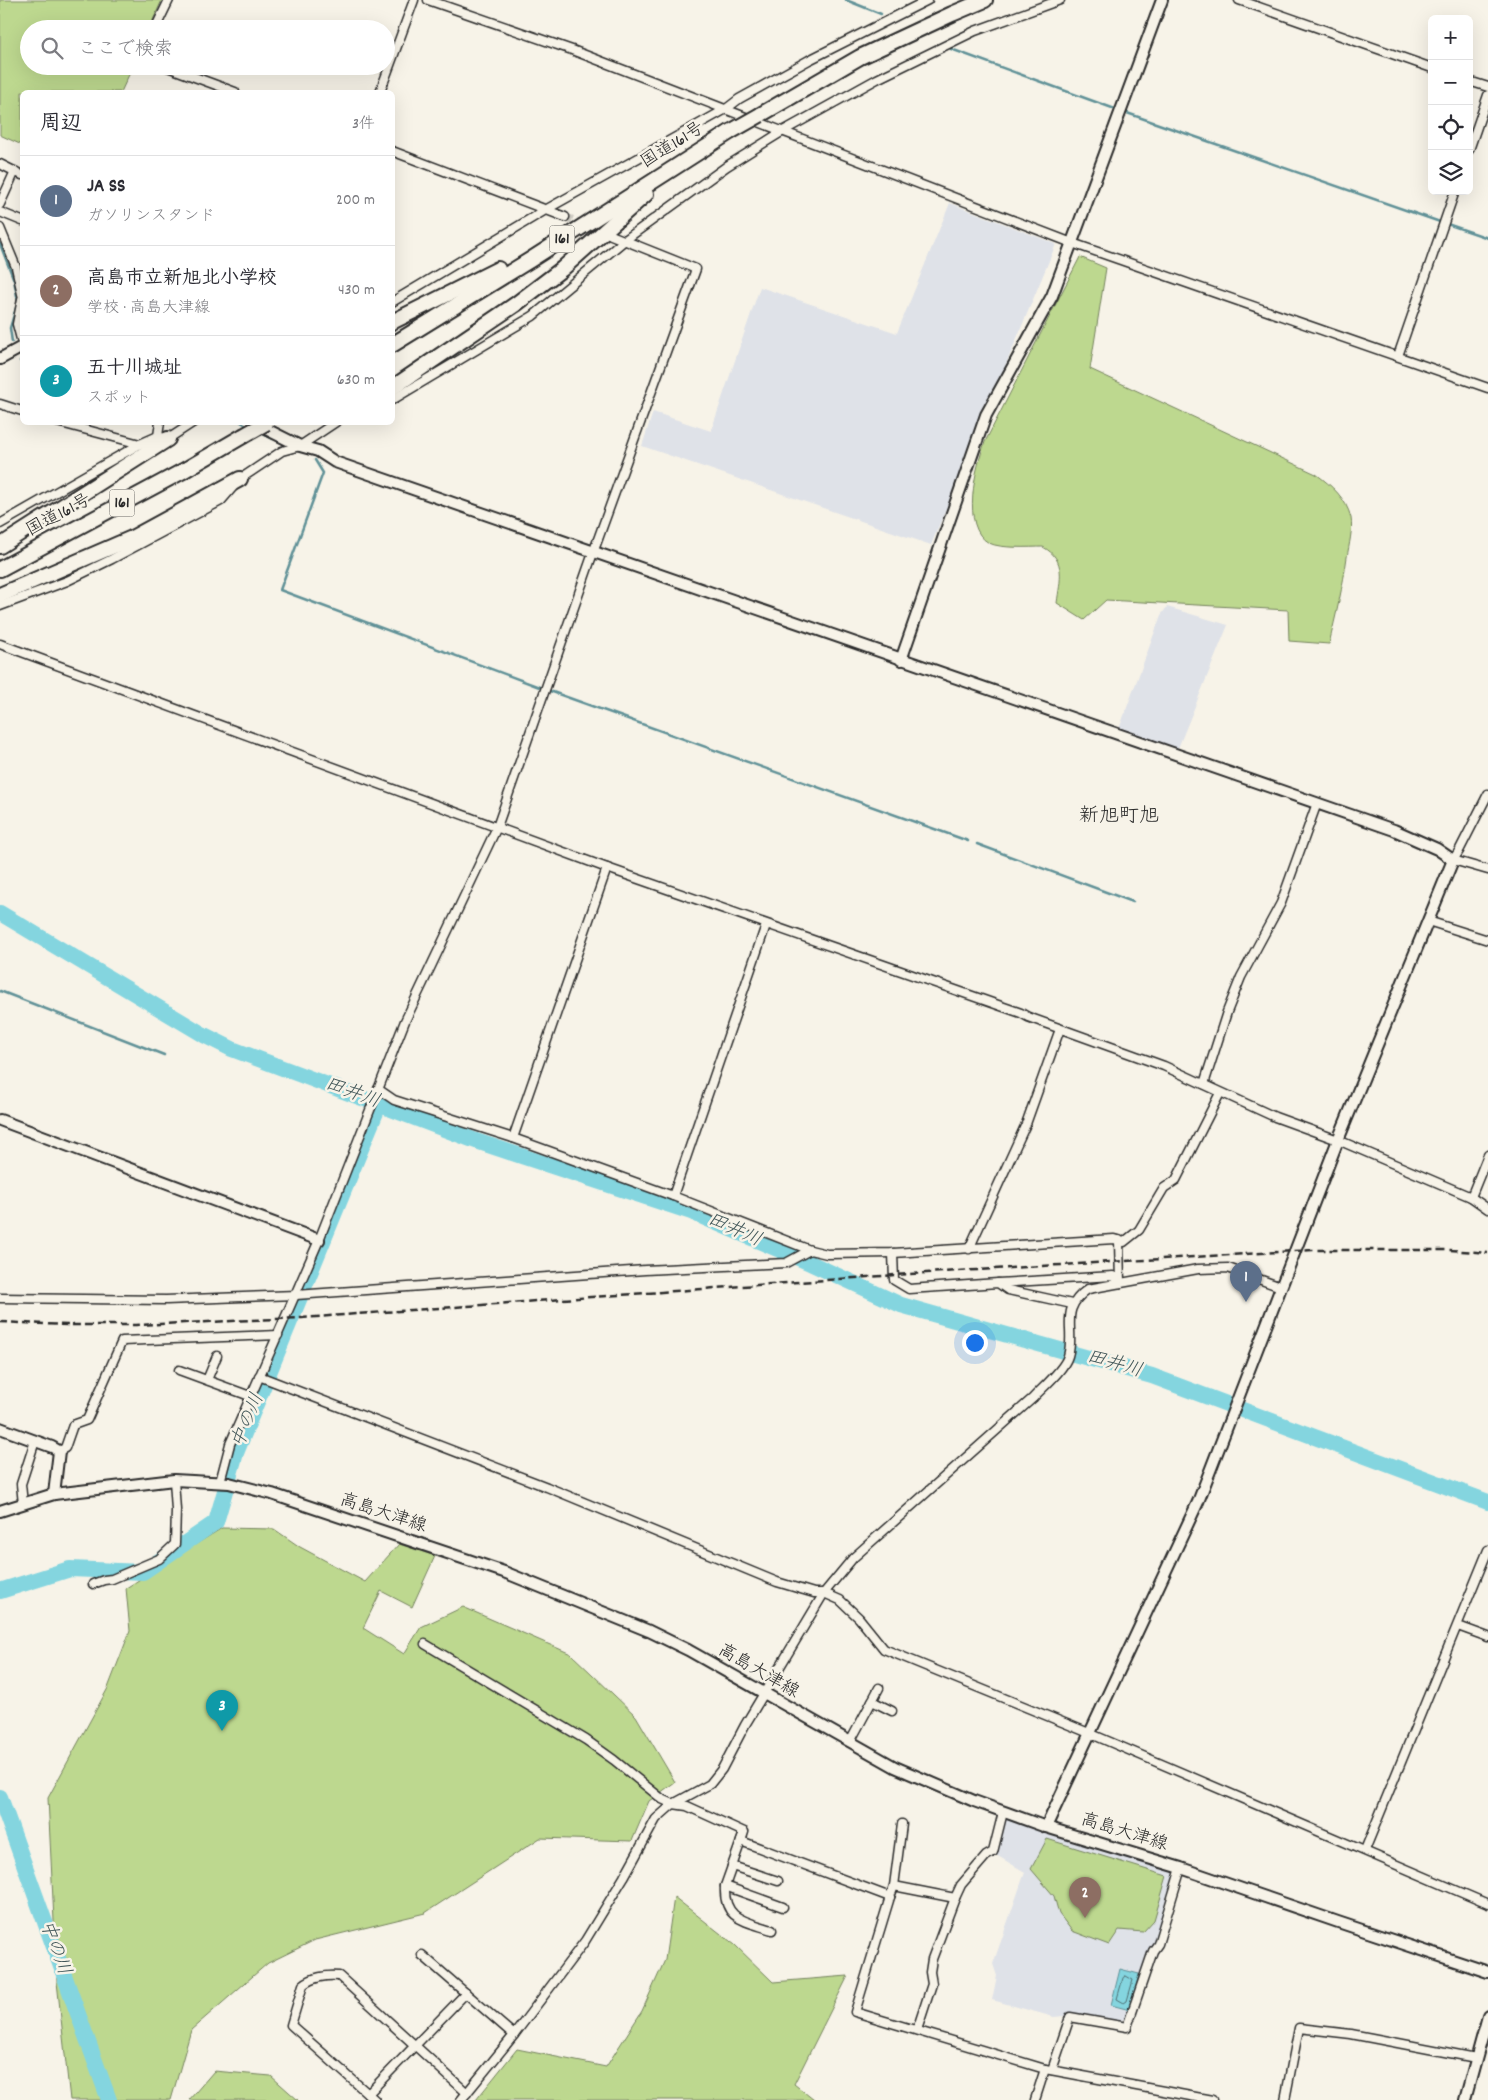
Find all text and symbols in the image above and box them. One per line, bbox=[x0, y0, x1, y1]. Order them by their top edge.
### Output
map controls bbox=[1428, 15, 1473, 195]
button: + bbox=[1428, 15, 1473, 60]
search box bbox=[20, 20, 395, 75]
icon: search bbox=[38, 34, 66, 62]
text: ここで検索 bbox=[78, 37, 173, 64]
button: − bbox=[1428, 60, 1473, 105]
button: locate bbox=[1428, 105, 1473, 150]
text: 周辺 bbox=[40, 110, 82, 140]
text: 3件 bbox=[352, 113, 375, 136]
street label: 国道161号 bbox=[636, 117, 710, 175]
button: layers bbox=[1428, 150, 1473, 195]
text: JA SS bbox=[87, 174, 125, 201]
text: 1 bbox=[54, 189, 58, 212]
text: 200 m bbox=[336, 189, 375, 212]
text: ガソリンスタンド bbox=[87, 205, 215, 228]
road number: 161 bbox=[550, 225, 574, 252]
text: 高島市立新旭北小学校 bbox=[87, 266, 277, 293]
text: 2 bbox=[53, 279, 60, 302]
text: 430 m bbox=[338, 279, 375, 302]
text: 学校 · 高島大津線 bbox=[87, 297, 210, 320]
text: 五十川城址 bbox=[87, 356, 182, 383]
text: 3 bbox=[52, 369, 60, 392]
text: 630 m bbox=[337, 369, 375, 392]
text: スポット bbox=[87, 387, 151, 410]
street label: 国道161号 bbox=[22, 488, 96, 544]
road number: 161 bbox=[110, 489, 134, 516]
district label: 新旭町旭 bbox=[1079, 803, 1159, 831]
water label: 田井川 bbox=[321, 1072, 383, 1116]
water label: 田井川 bbox=[702, 1207, 766, 1255]
pin: 1 bbox=[1230, 1261, 1262, 1302]
your location bbox=[962, 1330, 988, 1356]
water label: 田井川 bbox=[1083, 1344, 1145, 1386]
water label: 中の川 bbox=[226, 1390, 272, 1452]
street label: 高島大津線 bbox=[336, 1488, 430, 1540]
street label: 高島大津線 bbox=[713, 1639, 803, 1705]
pin: 3 bbox=[206, 1690, 238, 1731]
street label: 高島大津線 bbox=[1077, 1808, 1171, 1858]
pin: 2 bbox=[1069, 1877, 1101, 1918]
water label: 中の川 bbox=[32, 1917, 76, 1979]

